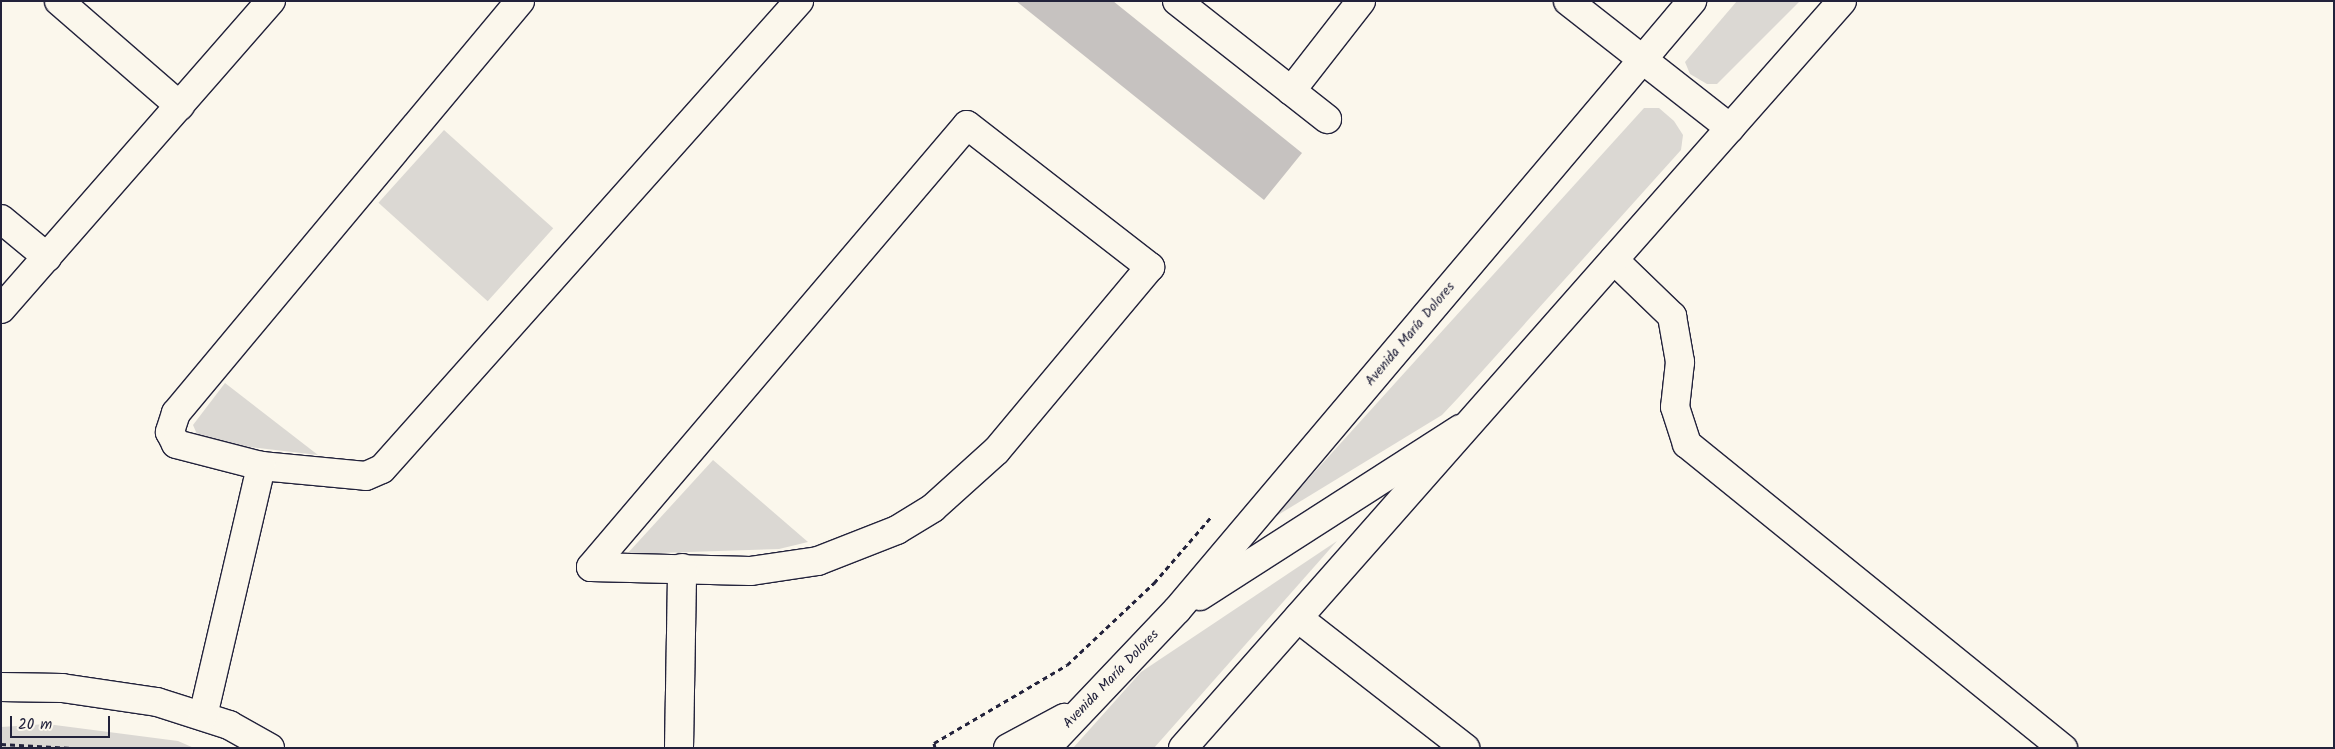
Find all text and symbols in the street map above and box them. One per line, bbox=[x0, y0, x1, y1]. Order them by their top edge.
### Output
street label: Avenida María Dolores bbox=[1362, 279, 1458, 389]
street label: Avenida María Dolores bbox=[1060, 626, 1162, 732]
scale bar bbox=[12, 706, 112, 738]
text: 20 m bbox=[18, 713, 52, 737]

